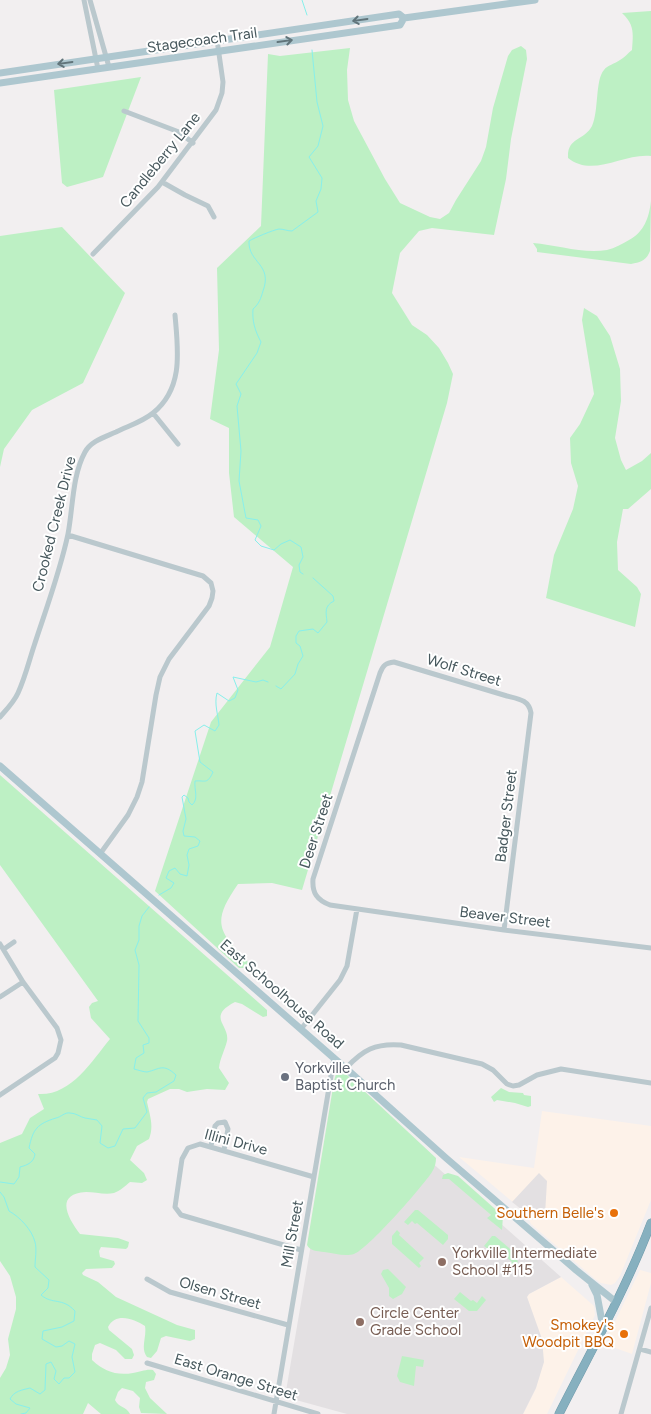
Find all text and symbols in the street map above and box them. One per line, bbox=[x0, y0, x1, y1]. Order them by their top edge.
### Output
one-way arrow bbox=[352, 15, 368, 25]
street label: Stagecoach Trail bbox=[146, 23, 258, 57]
one-way arrow bbox=[276, 36, 292, 46]
one-way arrow bbox=[58, 58, 74, 68]
street label: Candleberry Lane bbox=[116, 109, 204, 211]
street label: Crooked Creek Drive bbox=[28, 454, 80, 594]
street label: Wolf Street bbox=[425, 650, 504, 690]
street label: Badger Street bbox=[491, 768, 521, 863]
street label: Deer Street bbox=[295, 791, 337, 871]
street label: Beaver Street bbox=[459, 902, 552, 932]
street label: East Schoolhouse Road bbox=[216, 935, 348, 1053]
place label: Yorkville Baptist Church bbox=[295, 1059, 395, 1094]
marker: Yorkville Baptist Church bbox=[279, 1071, 291, 1083]
street label: Illini Drive bbox=[203, 1125, 269, 1159]
street label: Mill Street bbox=[277, 1198, 307, 1269]
place label: Southern Belle's bbox=[496, 1204, 604, 1222]
marker: Southern Belle's bbox=[608, 1207, 620, 1219]
place label: Yorkville Intermediate School #115 bbox=[452, 1244, 597, 1279]
marker: Yorkville Intermediate School #115 bbox=[436, 1256, 448, 1268]
street label: Olsen Street bbox=[177, 1273, 263, 1313]
place label: Circle Center Grade School bbox=[370, 1304, 461, 1339]
marker: Circle Center Grade School bbox=[354, 1316, 366, 1328]
place label: Smokey's Woodpit BBQ bbox=[522, 1316, 614, 1351]
marker: Smokey's Woodpit BBQ bbox=[618, 1328, 630, 1340]
street label: East Orange Street bbox=[172, 1350, 300, 1404]

